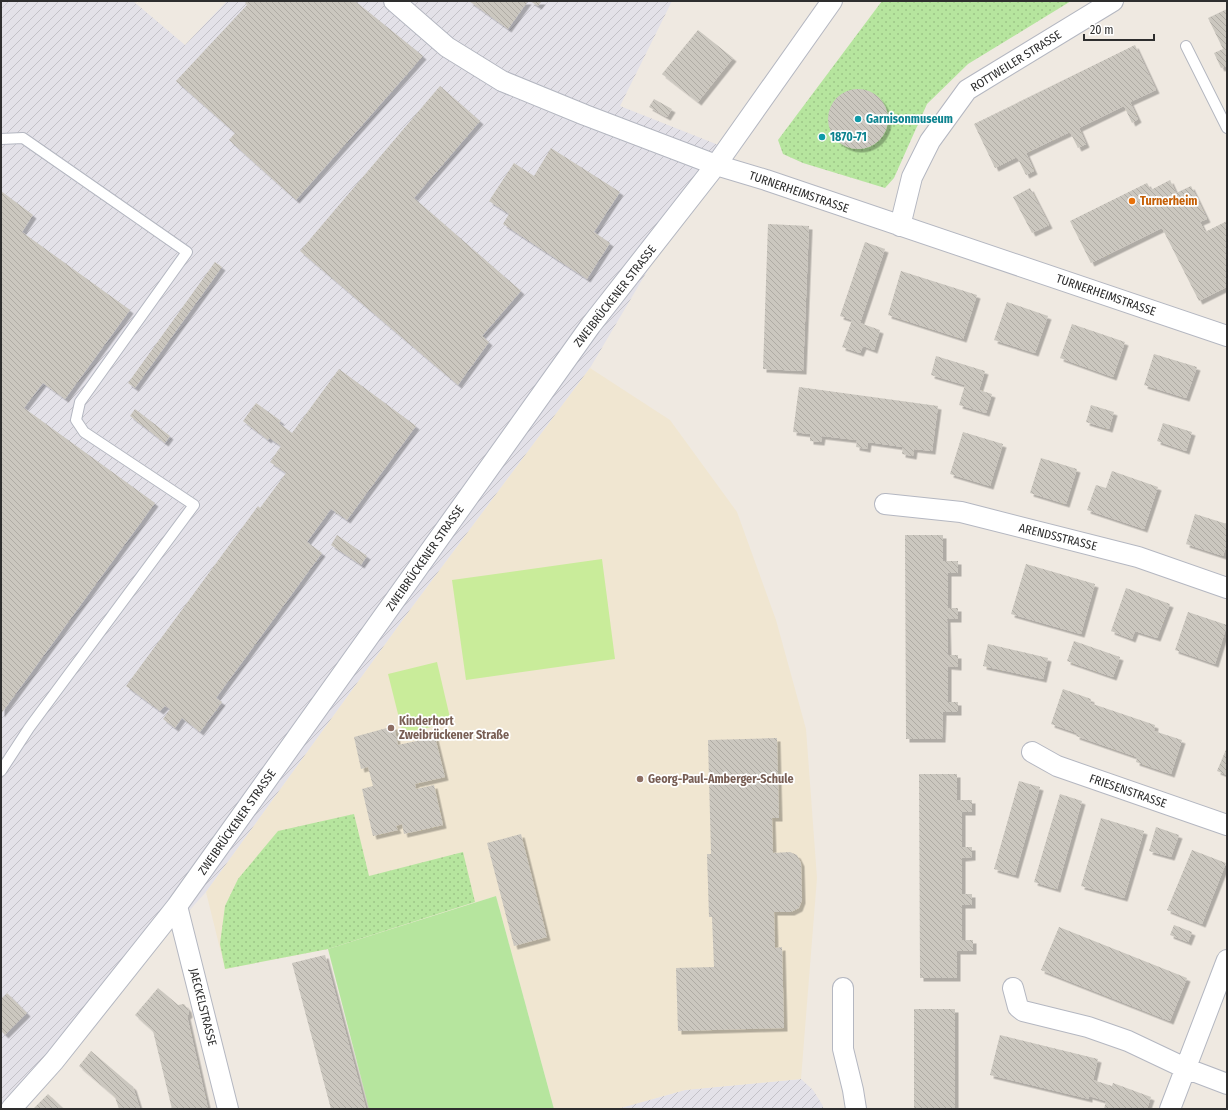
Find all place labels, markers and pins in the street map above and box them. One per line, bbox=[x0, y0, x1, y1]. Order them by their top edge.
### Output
place label: Garnisonmuseum bbox=[866, 112, 953, 126]
marker: Garnisonmuseum bbox=[853, 114, 863, 124]
place label: 1870-71 bbox=[830, 130, 867, 144]
marker: 1870-71 bbox=[817, 132, 827, 142]
place label: Turnerheim bbox=[1140, 194, 1197, 208]
marker: Turnerheim bbox=[1127, 196, 1137, 206]
place label: Kinderhort Zweibrückener Straße bbox=[399, 714, 509, 742]
marker: Kinderhort Zweibrückener Straße bbox=[386, 723, 396, 733]
place label: Georg-Paul-Amberger-Schule bbox=[648, 772, 794, 786]
marker: Georg-Paul-Amberger-Schule bbox=[635, 774, 645, 784]

